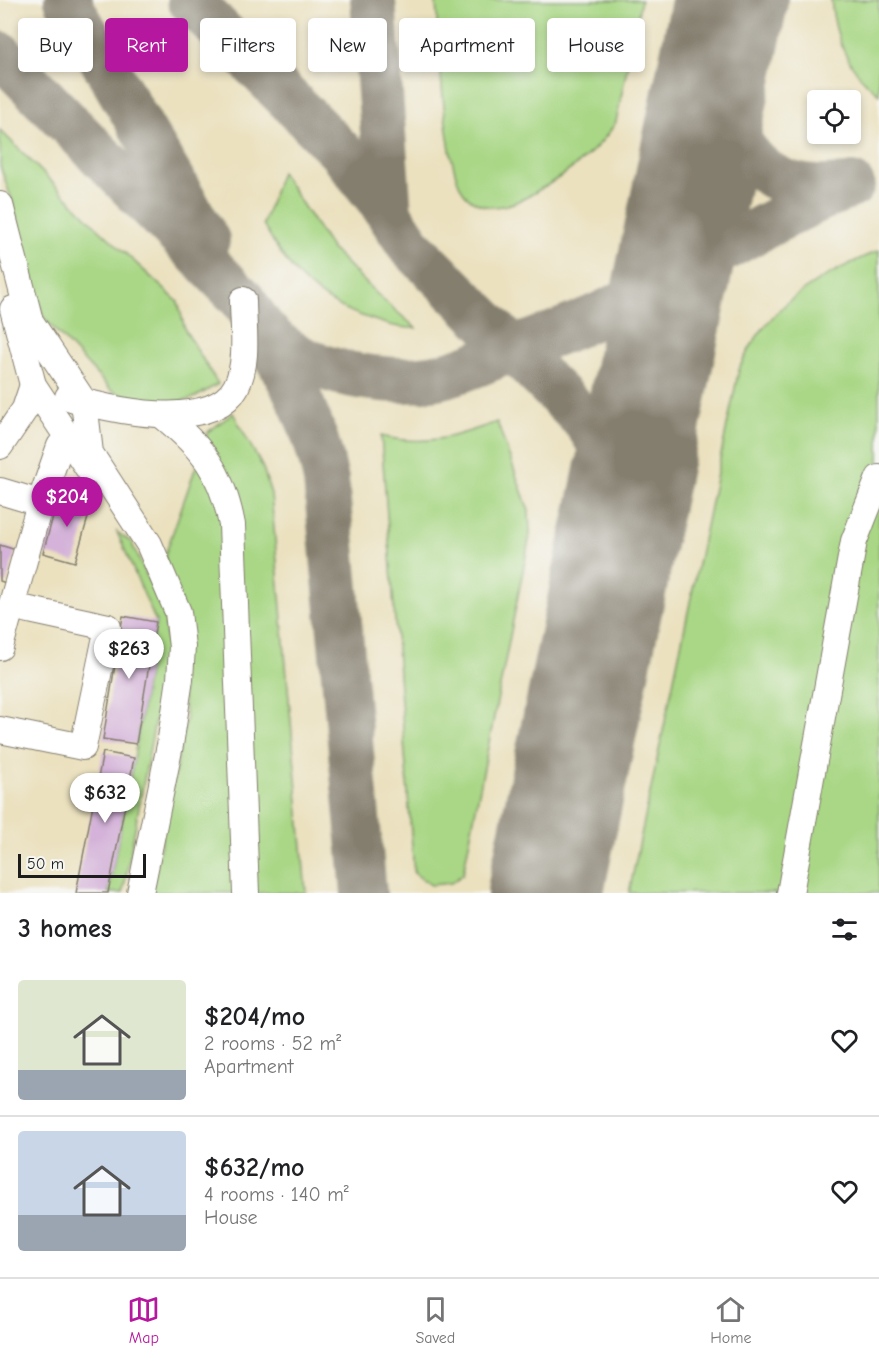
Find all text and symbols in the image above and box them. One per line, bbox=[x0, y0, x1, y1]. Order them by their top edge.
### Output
chip: Buy bbox=[18, 18, 93, 72]
chip: Rent bbox=[105, 18, 188, 72]
chip: Filters bbox=[200, 18, 296, 72]
chip: New bbox=[308, 18, 387, 72]
chip: Apartment bbox=[399, 18, 535, 72]
chip: House bbox=[547, 18, 645, 72]
map controls bbox=[807, 90, 861, 144]
button: locate bbox=[807, 90, 861, 144]
pin: $204 bbox=[31, 477, 103, 528]
text: $204 bbox=[46, 485, 88, 508]
pin: $263 bbox=[93, 629, 165, 680]
text: $263 bbox=[108, 637, 150, 660]
pin: $632 bbox=[69, 773, 141, 824]
text: $632 bbox=[84, 781, 126, 804]
scale bar bbox=[18, 851, 146, 878]
text: 50 m bbox=[27, 855, 64, 873]
icon: filters bbox=[828, 913, 861, 946]
text: 3 homes bbox=[18, 914, 112, 944]
text: $204/mo bbox=[204, 1002, 305, 1032]
icon: home bbox=[66, 1004, 138, 1076]
icon: heart bbox=[828, 1024, 861, 1057]
text: 2 rooms · 52 m² bbox=[204, 1032, 341, 1055]
text: Apartment bbox=[204, 1055, 294, 1078]
text: $632/mo bbox=[204, 1153, 305, 1183]
icon: home bbox=[66, 1155, 138, 1227]
icon: heart bbox=[828, 1175, 861, 1208]
text: 4 rooms · 140 m² bbox=[204, 1183, 349, 1206]
text: House bbox=[204, 1206, 258, 1229]
tab: Map bbox=[127, 1293, 160, 1347]
tab: Saved bbox=[415, 1293, 455, 1347]
tab: Home bbox=[710, 1293, 752, 1347]

